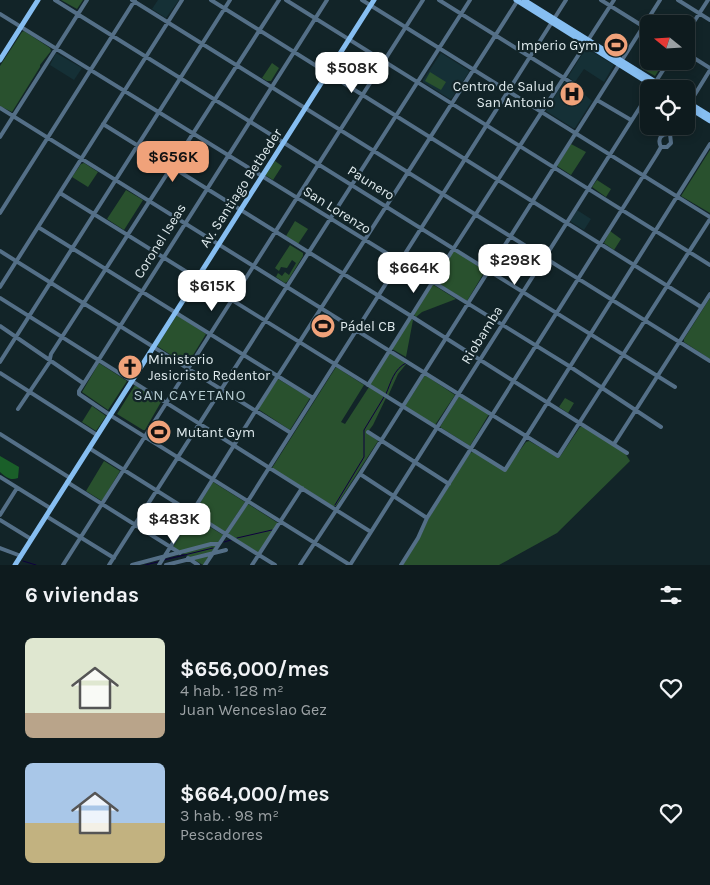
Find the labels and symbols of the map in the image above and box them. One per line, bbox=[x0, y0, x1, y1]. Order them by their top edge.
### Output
north arrow bbox=[640, 15, 695, 70]
sports icon: Imperio Gym bbox=[603, 32, 629, 58]
place label: Imperio Gym bbox=[517, 37, 598, 54]
pin: $508K bbox=[317, 52, 387, 94]
place label: Centro de Salud San Antonio bbox=[453, 78, 554, 111]
hospital icon: Centro de Salud San Antonio bbox=[559, 81, 585, 107]
street label: Av. Santiago Betbeder bbox=[196, 125, 286, 251]
pin: $656K bbox=[138, 140, 208, 183]
street label: Paunero bbox=[344, 162, 398, 204]
street label: San Lorenzo bbox=[300, 182, 374, 238]
street label: Coronel Iseas bbox=[130, 200, 190, 282]
pin: $298K bbox=[480, 244, 550, 286]
pin: $664K bbox=[379, 252, 449, 294]
pin: $615K bbox=[177, 270, 247, 312]
street label: Riobamba bbox=[457, 303, 507, 367]
sports icon: Pádel CB bbox=[310, 313, 336, 339]
place label: Pádel CB bbox=[340, 318, 395, 335]
place label: Ministerio Jesicristo Redentor bbox=[148, 351, 271, 384]
church icon: Ministerio Jesicristo Redentor bbox=[117, 354, 143, 380]
district label: SAN CAYETANO bbox=[133, 386, 247, 404]
sports icon: Mutant Gym bbox=[146, 419, 172, 445]
place label: Mutant Gym bbox=[176, 424, 255, 441]
pin: $483K bbox=[139, 502, 209, 545]

